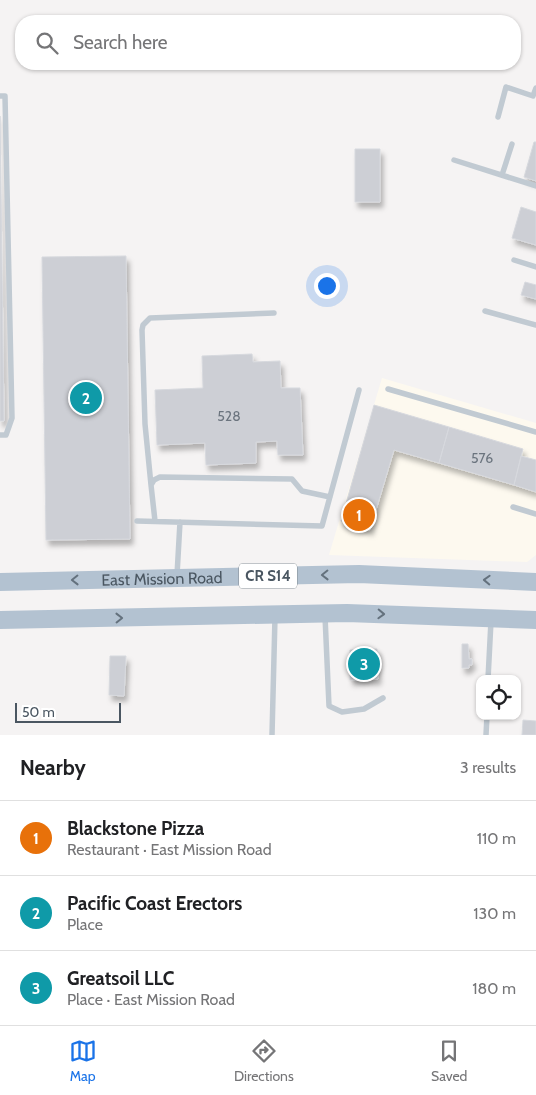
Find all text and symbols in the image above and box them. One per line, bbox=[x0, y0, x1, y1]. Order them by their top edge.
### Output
search box bbox=[15, 15, 521, 70]
icon: search bbox=[33, 29, 61, 57]
text: Search here bbox=[73, 31, 167, 54]
your location bbox=[314, 273, 340, 299]
pin: 2 bbox=[70, 379, 102, 417]
house number: 528 bbox=[217, 407, 241, 425]
house number: 576 bbox=[471, 449, 493, 467]
pin: 1 bbox=[343, 496, 375, 534]
road number: CR S14 bbox=[239, 564, 297, 588]
street label: East Mission Road bbox=[101, 568, 223, 589]
one-way arrow bbox=[321, 570, 328, 580]
one-way arrow bbox=[483, 574, 491, 585]
one-way arrow bbox=[71, 575, 78, 585]
one-way arrow bbox=[377, 609, 385, 620]
one-way arrow bbox=[115, 613, 123, 623]
pin: 3 bbox=[348, 645, 380, 683]
map controls bbox=[476, 675, 521, 720]
button: locate bbox=[476, 675, 521, 720]
scale bar bbox=[15, 700, 121, 723]
text: 50 m bbox=[22, 703, 55, 721]
text: Nearby bbox=[20, 755, 86, 780]
text: 3 results bbox=[460, 758, 516, 777]
text: Blackstone Pizza bbox=[67, 817, 204, 840]
text: 1 bbox=[33, 829, 39, 848]
text: 110 m bbox=[477, 829, 516, 848]
text: Restaurant · East Mission Road bbox=[67, 840, 272, 859]
text: Pacific Coast Erectors bbox=[67, 892, 242, 915]
text: 2 bbox=[32, 904, 40, 923]
text: 130 m bbox=[473, 904, 516, 923]
text: Place bbox=[67, 915, 103, 934]
text: Greatsoil LLC bbox=[67, 967, 174, 990]
text: 3 bbox=[32, 979, 40, 998]
text: 180 m bbox=[472, 979, 516, 998]
text: Place · East Mission Road bbox=[67, 990, 235, 1009]
tab: Map bbox=[69, 1037, 97, 1085]
tab: Directions bbox=[234, 1037, 294, 1085]
tab: Saved bbox=[431, 1037, 467, 1085]

